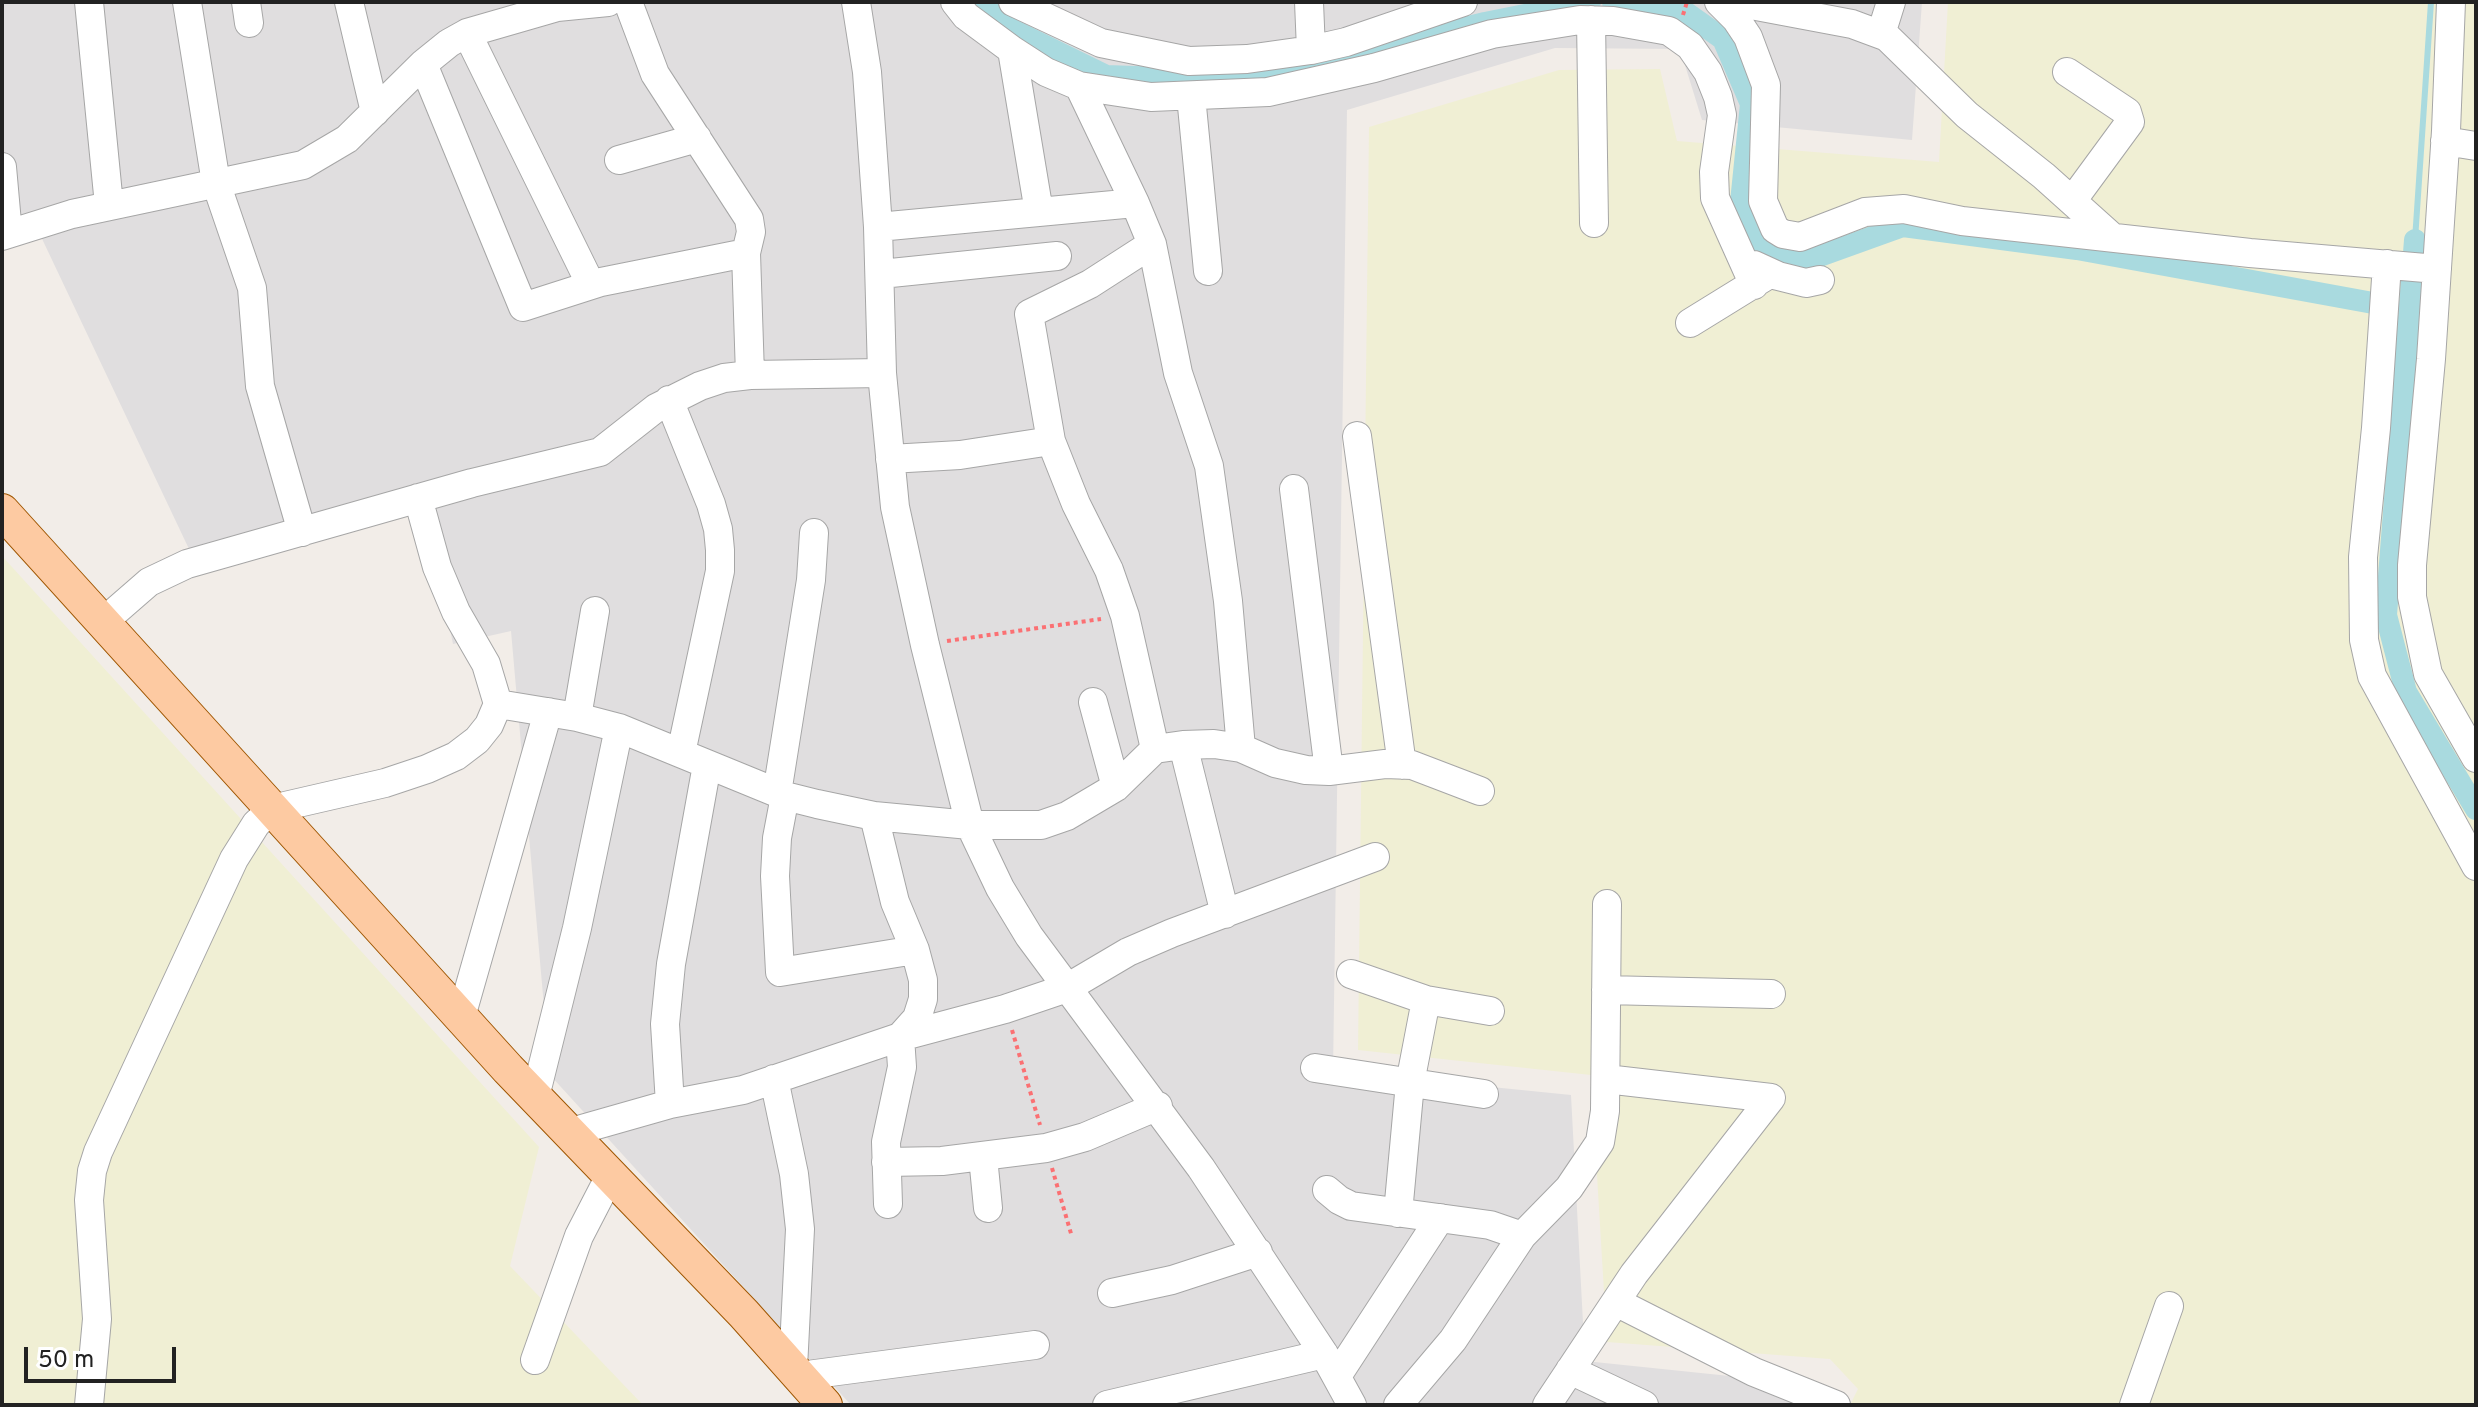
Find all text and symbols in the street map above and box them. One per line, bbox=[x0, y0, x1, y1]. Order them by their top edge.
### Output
scale bar bbox=[28, 1331, 180, 1381]
text: 50 m bbox=[38, 1346, 94, 1376]

